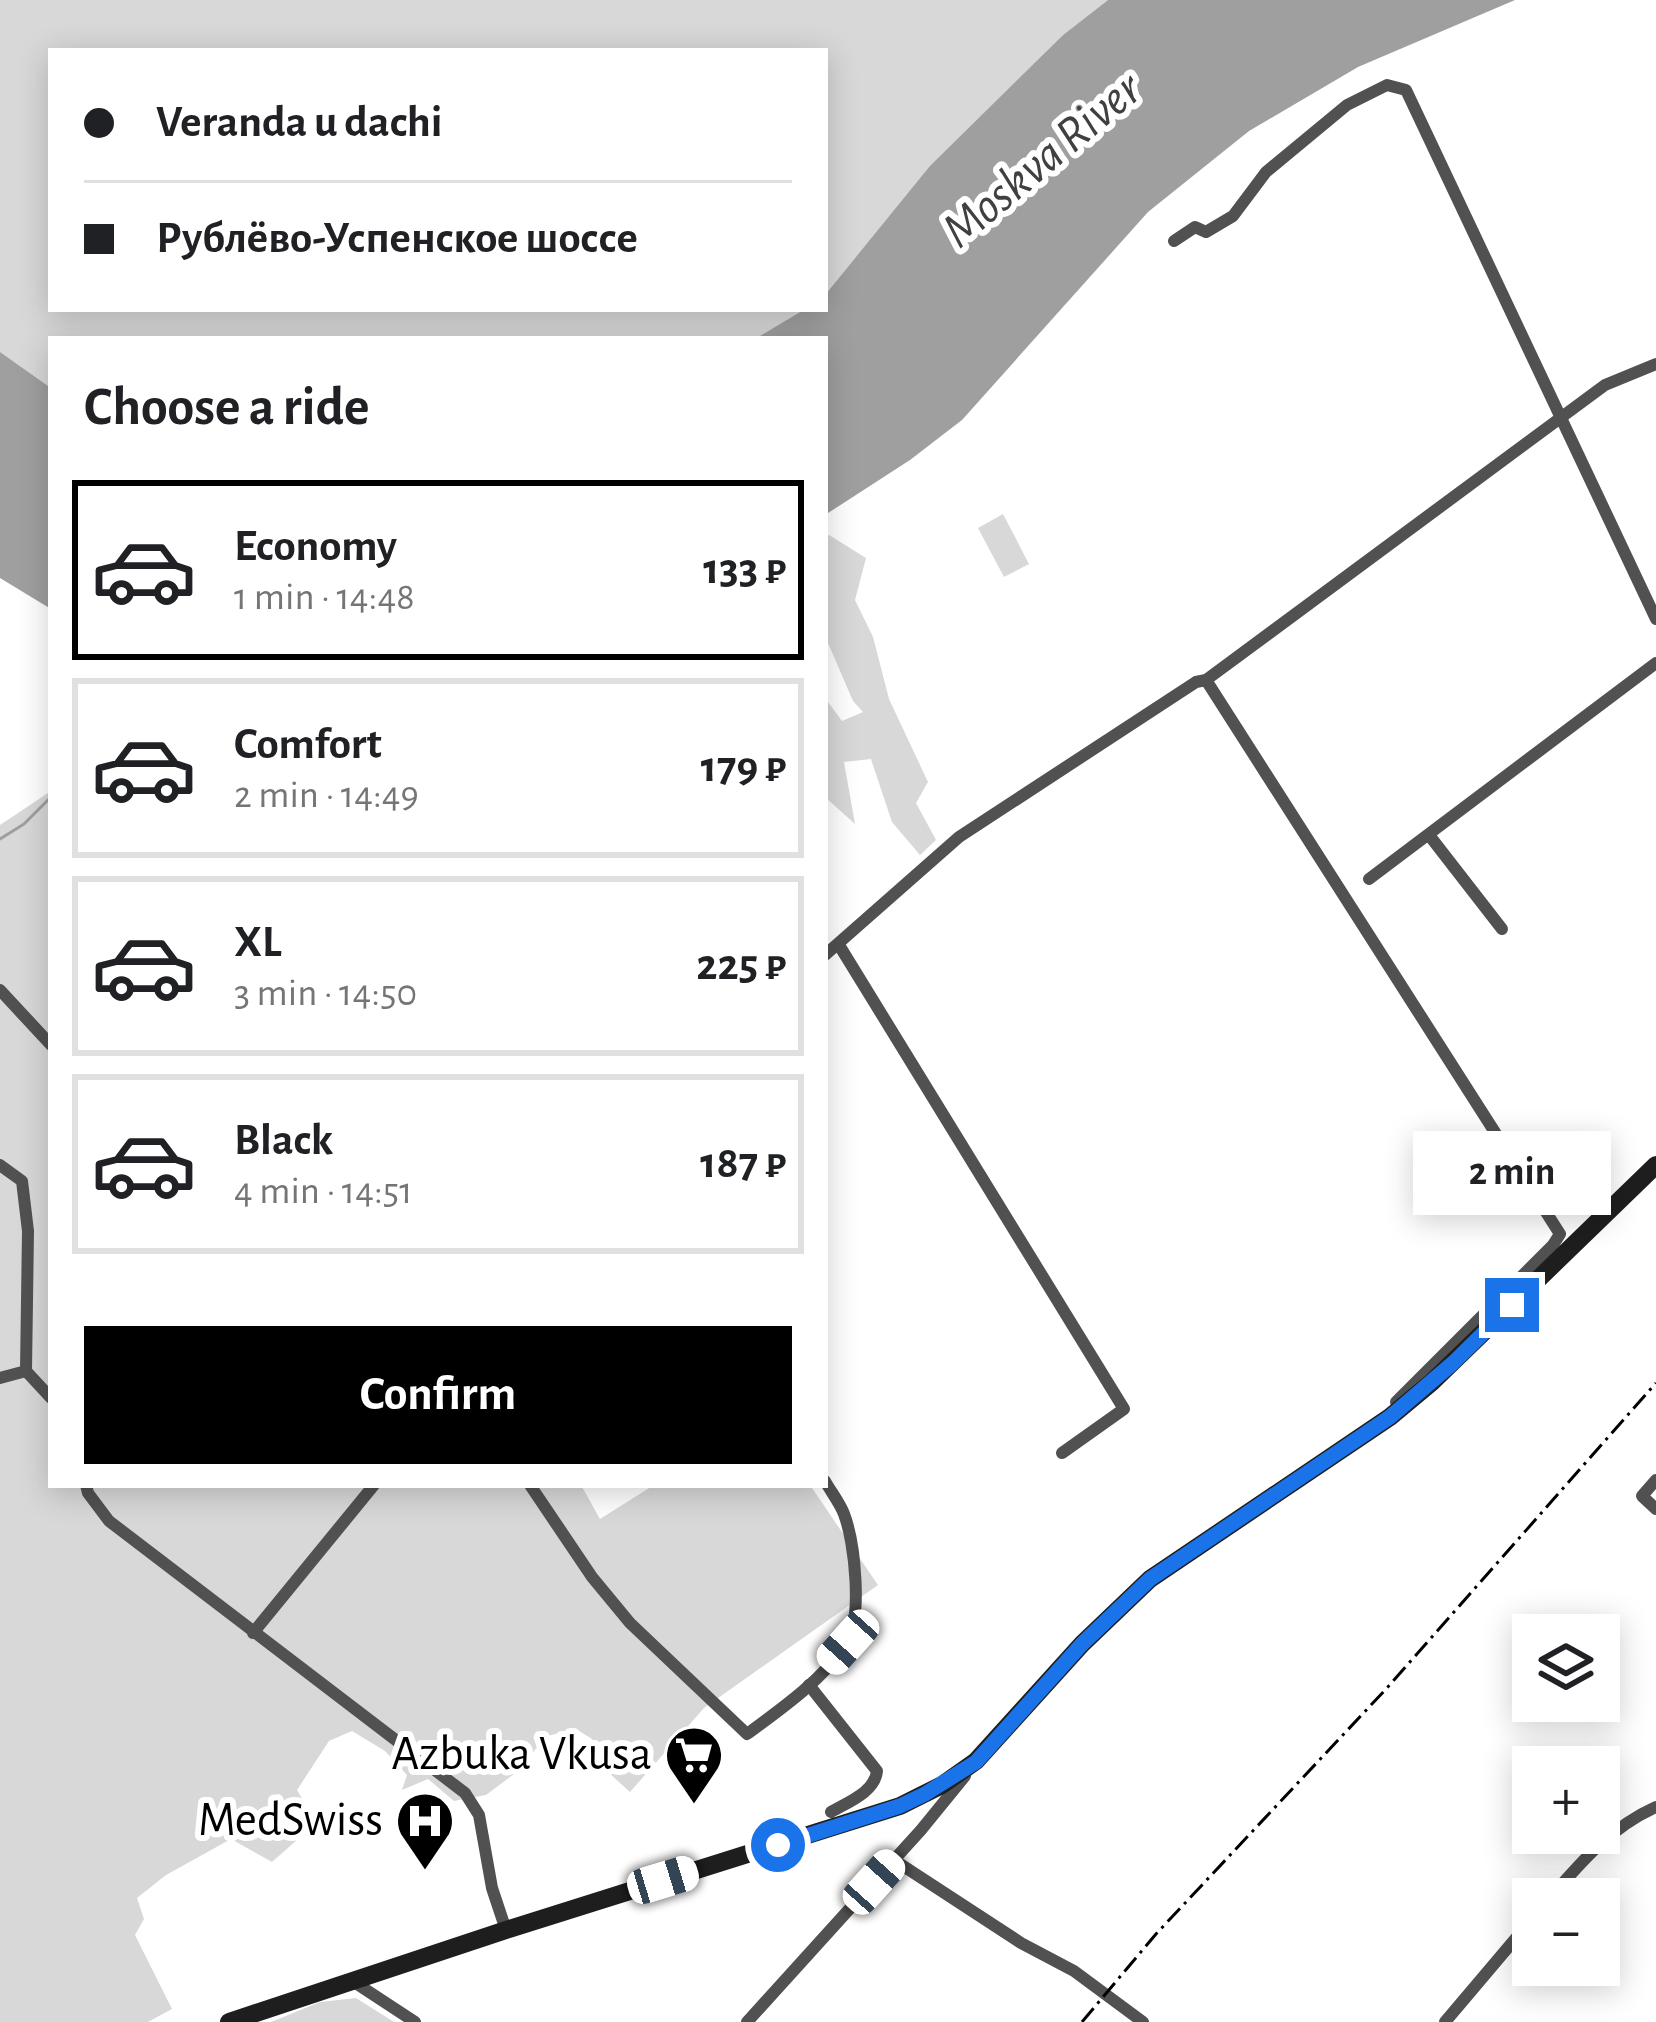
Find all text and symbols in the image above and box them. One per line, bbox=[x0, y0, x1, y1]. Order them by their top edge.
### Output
water label: Moskva River bbox=[933, 62, 1152, 257]
text: Veranda u dachi bbox=[156, 100, 443, 145]
text: Рублёво-Успенское шоссе bbox=[156, 216, 638, 261]
text: Choose a ride bbox=[84, 381, 370, 435]
icon: car bbox=[90, 516, 198, 624]
text: Economy bbox=[234, 524, 397, 569]
text: 133 ₽ bbox=[703, 547, 786, 592]
text: 1 min · 14:48 bbox=[234, 578, 415, 617]
icon: car bbox=[90, 714, 198, 822]
text: Comfort bbox=[234, 722, 382, 767]
text: 179 ₽ bbox=[701, 745, 786, 790]
text: 2 min · 14:49 bbox=[234, 776, 419, 815]
icon: car bbox=[90, 912, 198, 1020]
text: XL bbox=[234, 920, 282, 965]
text: 225 ₽ bbox=[696, 943, 786, 988]
text: 3 min · 14:50 bbox=[234, 974, 417, 1013]
icon: car bbox=[90, 1110, 198, 1218]
text: Black bbox=[234, 1118, 333, 1163]
callout: 2 min bbox=[1413, 1131, 1611, 1215]
text: 187 ₽ bbox=[700, 1141, 786, 1186]
text: 2 min bbox=[1469, 1153, 1555, 1192]
text: 4 min · 14:51 bbox=[234, 1172, 413, 1211]
route end bbox=[1485, 1278, 1539, 1332]
button: Confirm bbox=[84, 1326, 792, 1464]
car bbox=[811, 1603, 885, 1681]
map controls bbox=[1512, 1614, 1620, 1986]
button: layers bbox=[1512, 1614, 1620, 1722]
supermarket icon: Azbuka Vkusa bbox=[663, 1724, 725, 1806]
place label: Azbuka Vkusa bbox=[391, 1731, 652, 1779]
button: + bbox=[1512, 1746, 1620, 1854]
hospital icon: MedSwiss bbox=[394, 1790, 456, 1872]
place label: MedSwiss bbox=[198, 1797, 383, 1845]
route start bbox=[751, 1818, 805, 1872]
car bbox=[837, 1843, 911, 1921]
car bbox=[623, 1852, 703, 1908]
button: − bbox=[1512, 1878, 1620, 1986]

